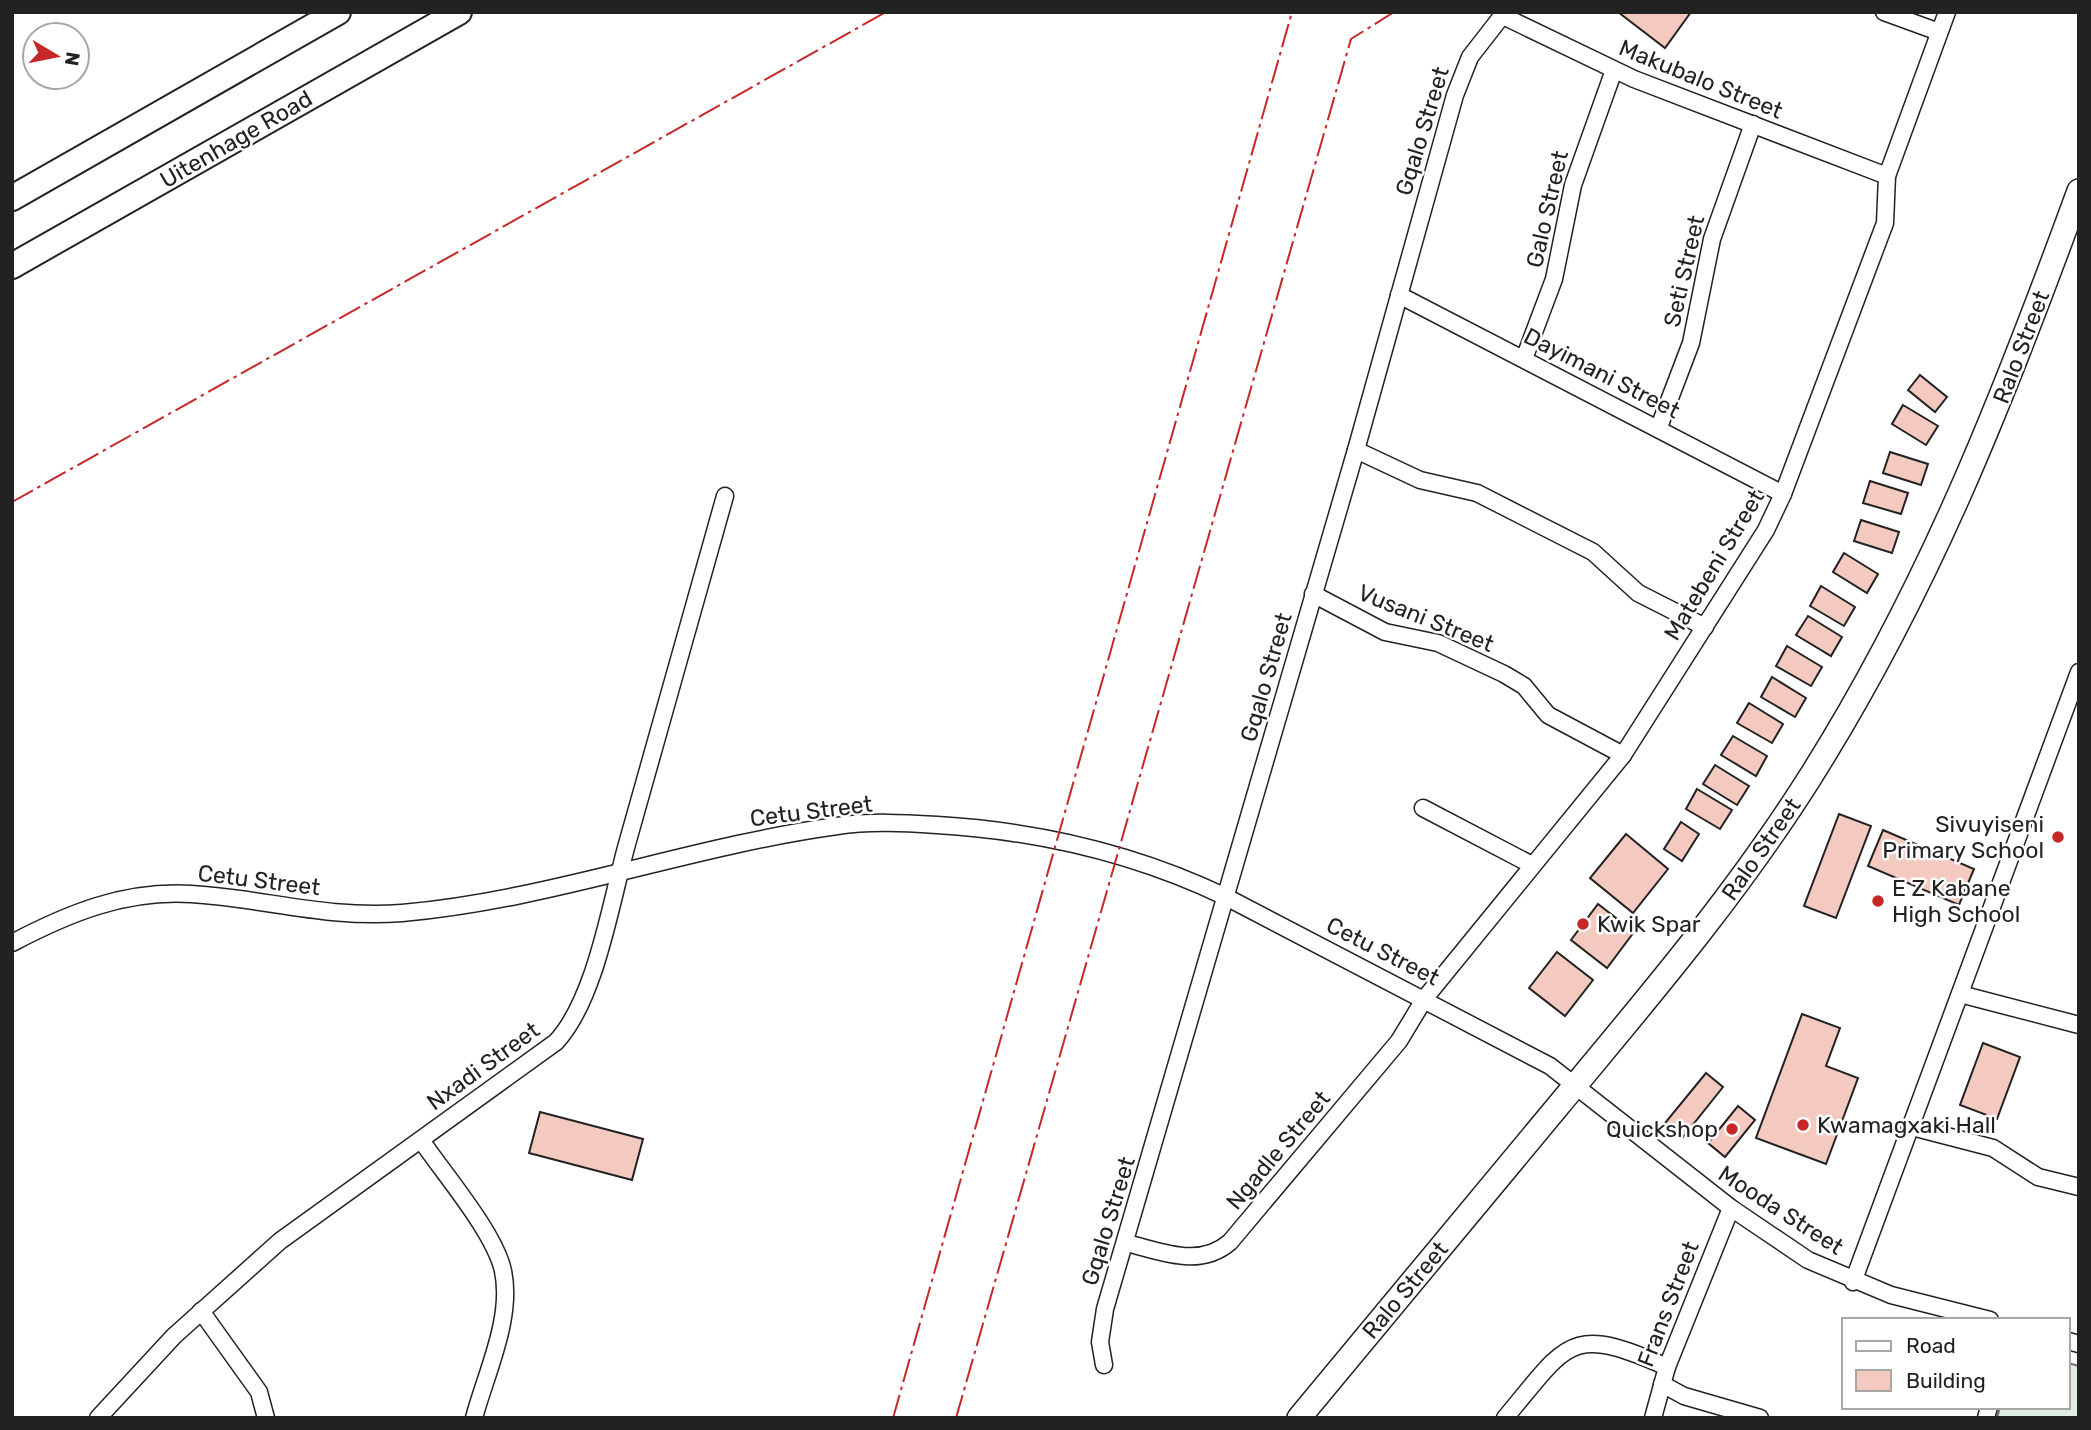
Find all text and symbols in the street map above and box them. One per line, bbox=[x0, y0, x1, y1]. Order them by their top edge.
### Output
north arrow bbox=[21, 21, 91, 91]
street label: Makubalo Street bbox=[1615, 33, 1787, 125]
text: N bbox=[60, 50, 85, 68]
street label: Gqalo Street bbox=[1389, 63, 1455, 199]
street label: Uitenhage Road bbox=[155, 84, 317, 194]
street label: Galo Street bbox=[1520, 148, 1574, 270]
street label: Seti Street bbox=[1658, 212, 1710, 330]
street label: Ralo Street bbox=[1987, 287, 2055, 407]
street label: Dayimani Street bbox=[1519, 322, 1685, 424]
street label: Matebeni Street bbox=[1658, 485, 1770, 645]
street label: Vusani Street bbox=[1354, 578, 1498, 658]
street label: Gqalo Street bbox=[1234, 609, 1298, 745]
street label: Cetu Street bbox=[748, 790, 874, 832]
street label: Ralo Street bbox=[1715, 792, 1807, 906]
place label: Sivuyiseni Primary School bbox=[1882, 810, 2044, 864]
marker: Sivuyiseni Primary School bbox=[2050, 829, 2066, 845]
street label: Cetu Street bbox=[196, 859, 322, 901]
place label: E Z Kabane High School bbox=[1892, 874, 2020, 928]
marker: E Z Kabane High School bbox=[1870, 893, 1886, 909]
place label: Kwik Spar bbox=[1597, 910, 1701, 938]
street label: Cetu Street bbox=[1322, 911, 1444, 991]
marker: Kwik Spar bbox=[1575, 916, 1591, 932]
street label: Nxadi Street bbox=[421, 1016, 545, 1116]
street label: Ngadle Street bbox=[1220, 1085, 1336, 1215]
place label: Kwamagxaki Hall bbox=[1817, 1111, 1996, 1139]
place label: Quickshop bbox=[1606, 1115, 1718, 1143]
marker: Kwamagxaki Hall bbox=[1795, 1117, 1811, 1133]
marker: Quickshop bbox=[1724, 1121, 1740, 1137]
street label: Gqalo Street bbox=[1075, 1153, 1141, 1289]
street label: Mooda Street bbox=[1713, 1159, 1849, 1261]
street label: Ralo Street bbox=[1356, 1236, 1454, 1344]
street label: Frans Street bbox=[1631, 1237, 1705, 1371]
legend bbox=[1842, 1318, 2070, 1409]
text: Road bbox=[1906, 1333, 1956, 1358]
text: Building bbox=[1906, 1368, 1986, 1393]

